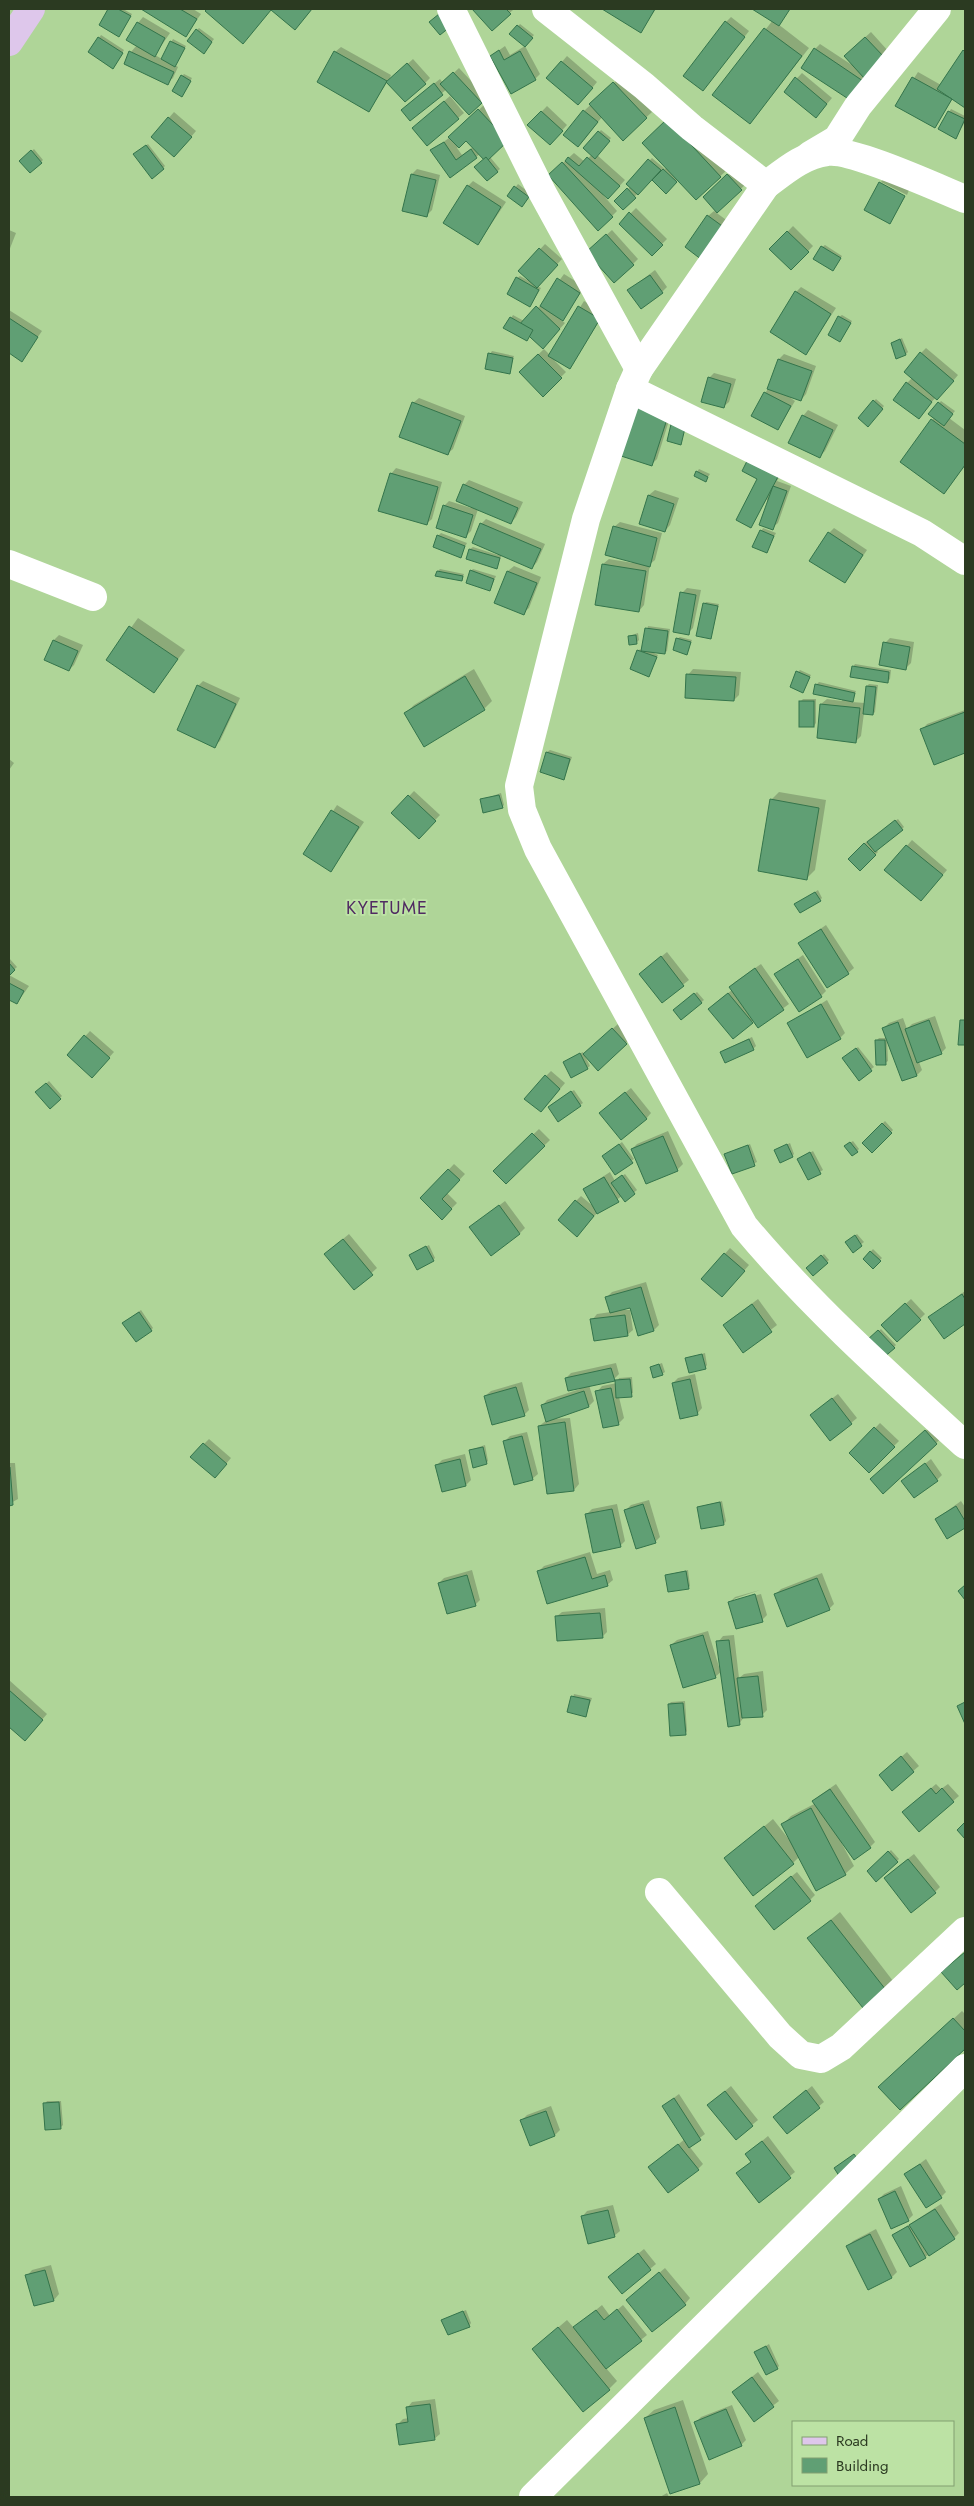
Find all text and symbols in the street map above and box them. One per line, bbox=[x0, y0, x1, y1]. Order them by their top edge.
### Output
district label: KYETUME bbox=[346, 895, 428, 921]
legend bbox=[792, 2421, 954, 2486]
text: Road bbox=[836, 2430, 868, 2452]
text: Building bbox=[836, 2455, 888, 2477]

